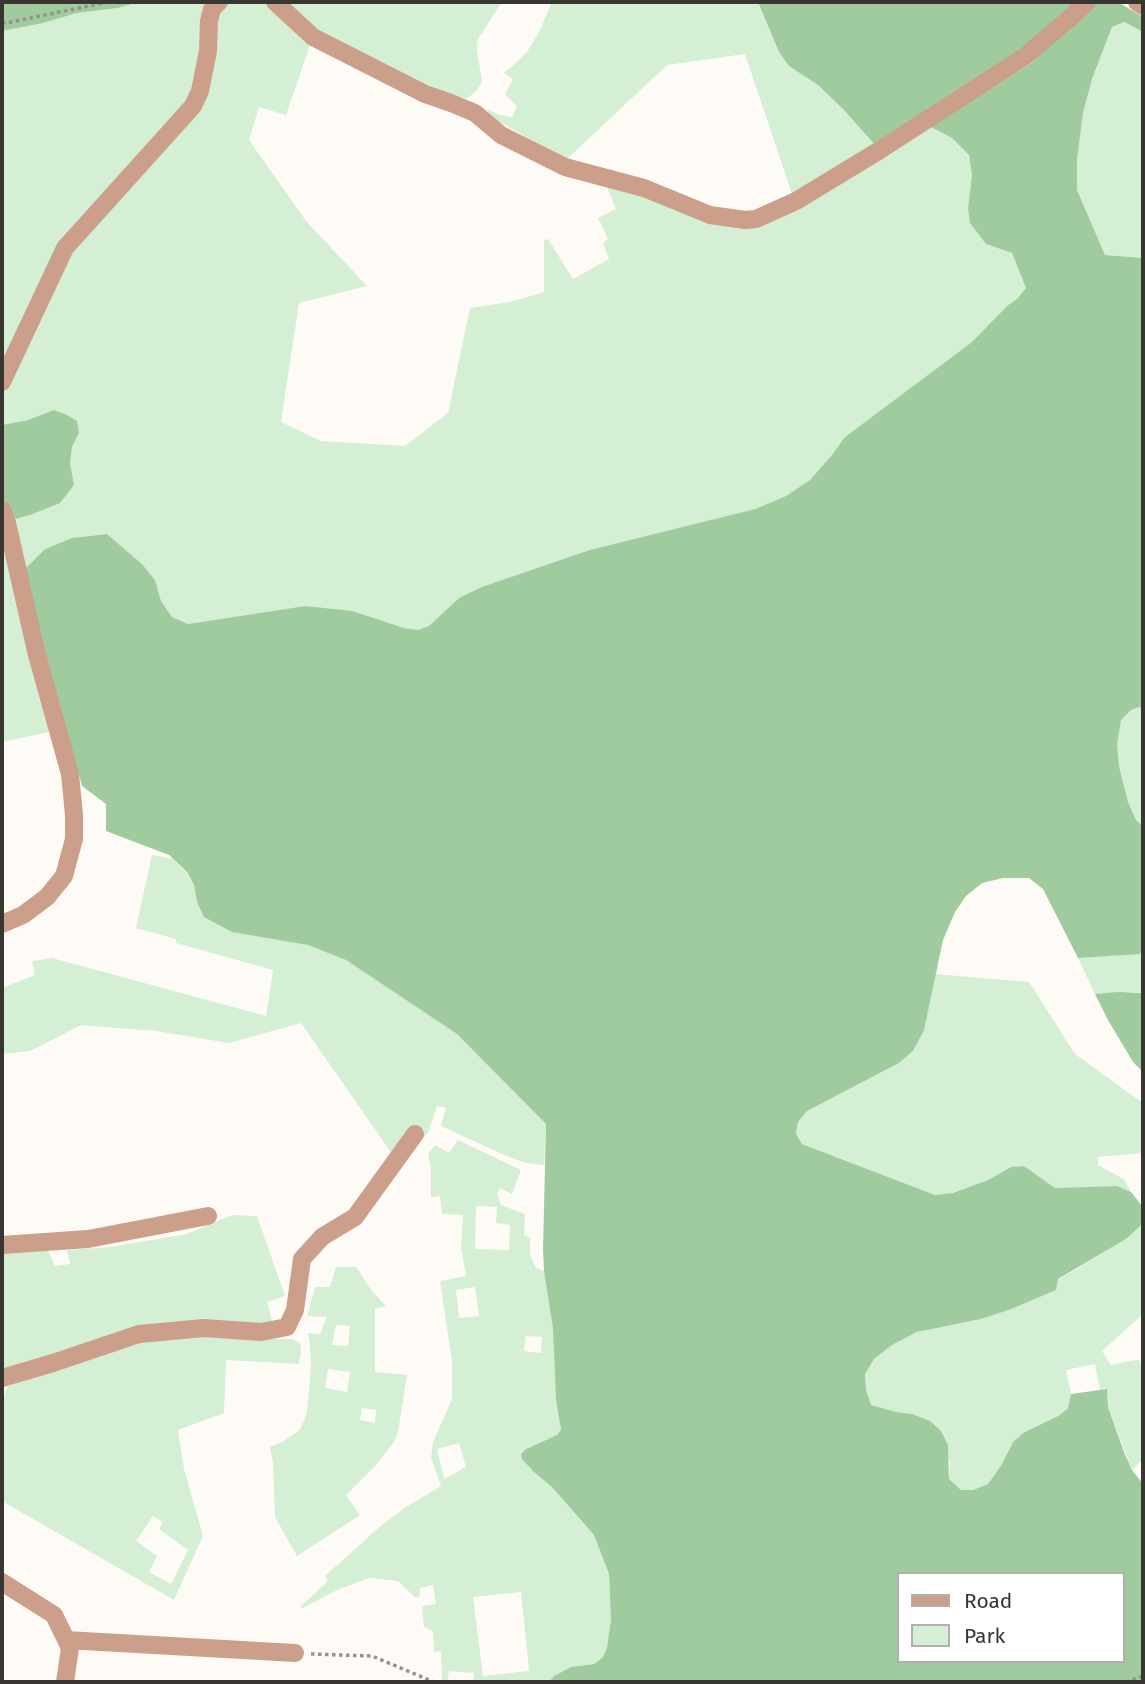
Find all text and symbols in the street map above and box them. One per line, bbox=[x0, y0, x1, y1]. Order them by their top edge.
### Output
legend bbox=[897, 1572, 1124, 1663]
text: Road bbox=[964, 1588, 1012, 1614]
text: Park bbox=[964, 1623, 1005, 1649]

